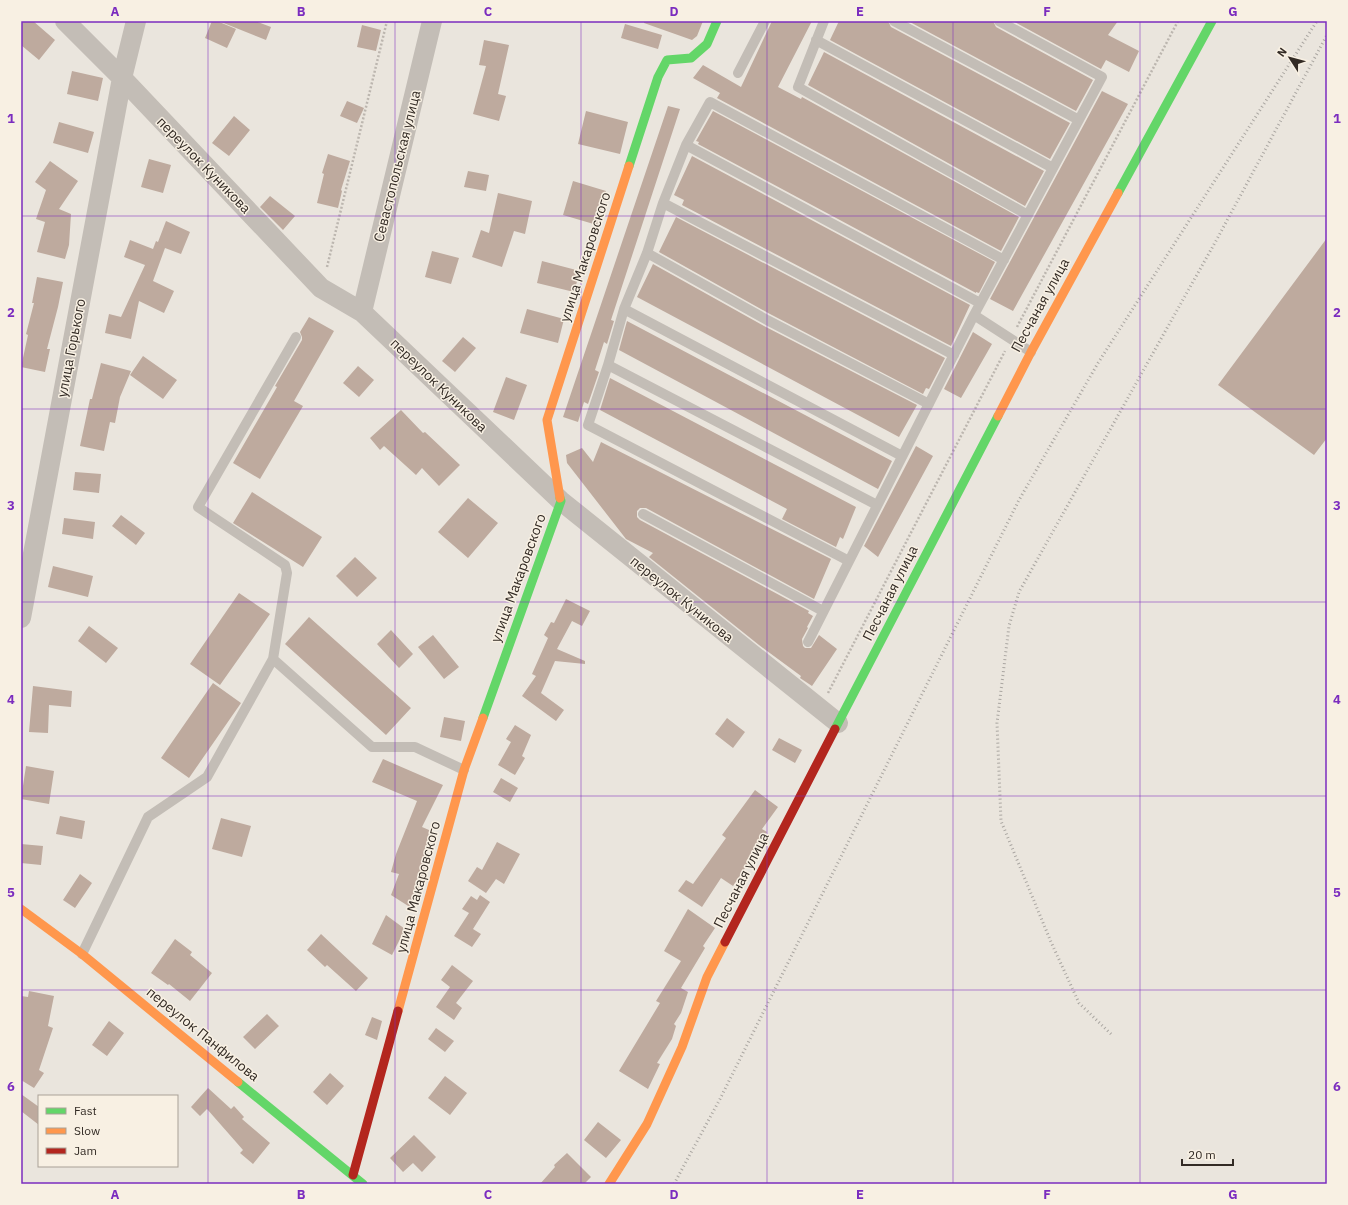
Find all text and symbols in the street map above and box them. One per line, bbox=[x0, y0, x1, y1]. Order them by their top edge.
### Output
text: A bbox=[111, 3, 120, 20]
text: B bbox=[297, 3, 306, 20]
text: C bbox=[484, 3, 493, 20]
text: D bbox=[669, 3, 679, 20]
text: E bbox=[856, 3, 864, 20]
text: F bbox=[1043, 3, 1051, 20]
text: G bbox=[1228, 3, 1238, 20]
north arrow bbox=[1270, 38, 1310, 78]
text: N bbox=[1274, 45, 1290, 59]
street label: Севастопольская улица bbox=[369, 88, 425, 244]
text: 1 bbox=[7, 110, 15, 127]
text: 1 bbox=[1333, 110, 1341, 127]
street label: переулок Куникова bbox=[153, 113, 255, 218]
street label: улица Макаровского bbox=[555, 190, 615, 324]
street label: Песчаная улица bbox=[1007, 254, 1074, 355]
street label: улица Горького bbox=[53, 297, 89, 399]
text: 2 bbox=[7, 304, 15, 321]
text: 2 bbox=[1333, 304, 1341, 321]
street label: переулок Куникова bbox=[387, 334, 492, 436]
text: 3 bbox=[7, 497, 15, 514]
text: 3 bbox=[1333, 497, 1341, 514]
street label: улица Макаровского bbox=[486, 511, 550, 645]
street label: Песчаная улица bbox=[858, 542, 922, 644]
street label: переулок Куникова bbox=[627, 552, 738, 647]
text: 4 bbox=[7, 691, 15, 708]
text: 4 bbox=[1333, 691, 1341, 708]
street label: улица Макаровского bbox=[392, 819, 444, 955]
street label: Песчаная улица bbox=[709, 829, 773, 931]
text: 5 bbox=[7, 884, 15, 901]
text: 5 bbox=[1333, 884, 1341, 901]
street label: переулок Панфилова bbox=[143, 983, 263, 1085]
text: 6 bbox=[7, 1078, 15, 1095]
text: 6 bbox=[1333, 1078, 1341, 1095]
legend bbox=[38, 1095, 178, 1167]
text: Fast bbox=[74, 1103, 97, 1118]
text: Slow bbox=[74, 1123, 100, 1138]
scale bar bbox=[1182, 1141, 1233, 1167]
text: Jam bbox=[74, 1143, 97, 1158]
text: 20 m bbox=[1188, 1147, 1216, 1162]
text: A bbox=[111, 1186, 120, 1203]
text: B bbox=[297, 1186, 306, 1203]
text: C bbox=[484, 1186, 493, 1203]
text: D bbox=[669, 1186, 679, 1203]
text: E bbox=[856, 1186, 864, 1203]
text: F bbox=[1043, 1186, 1051, 1203]
text: G bbox=[1228, 1186, 1238, 1203]

